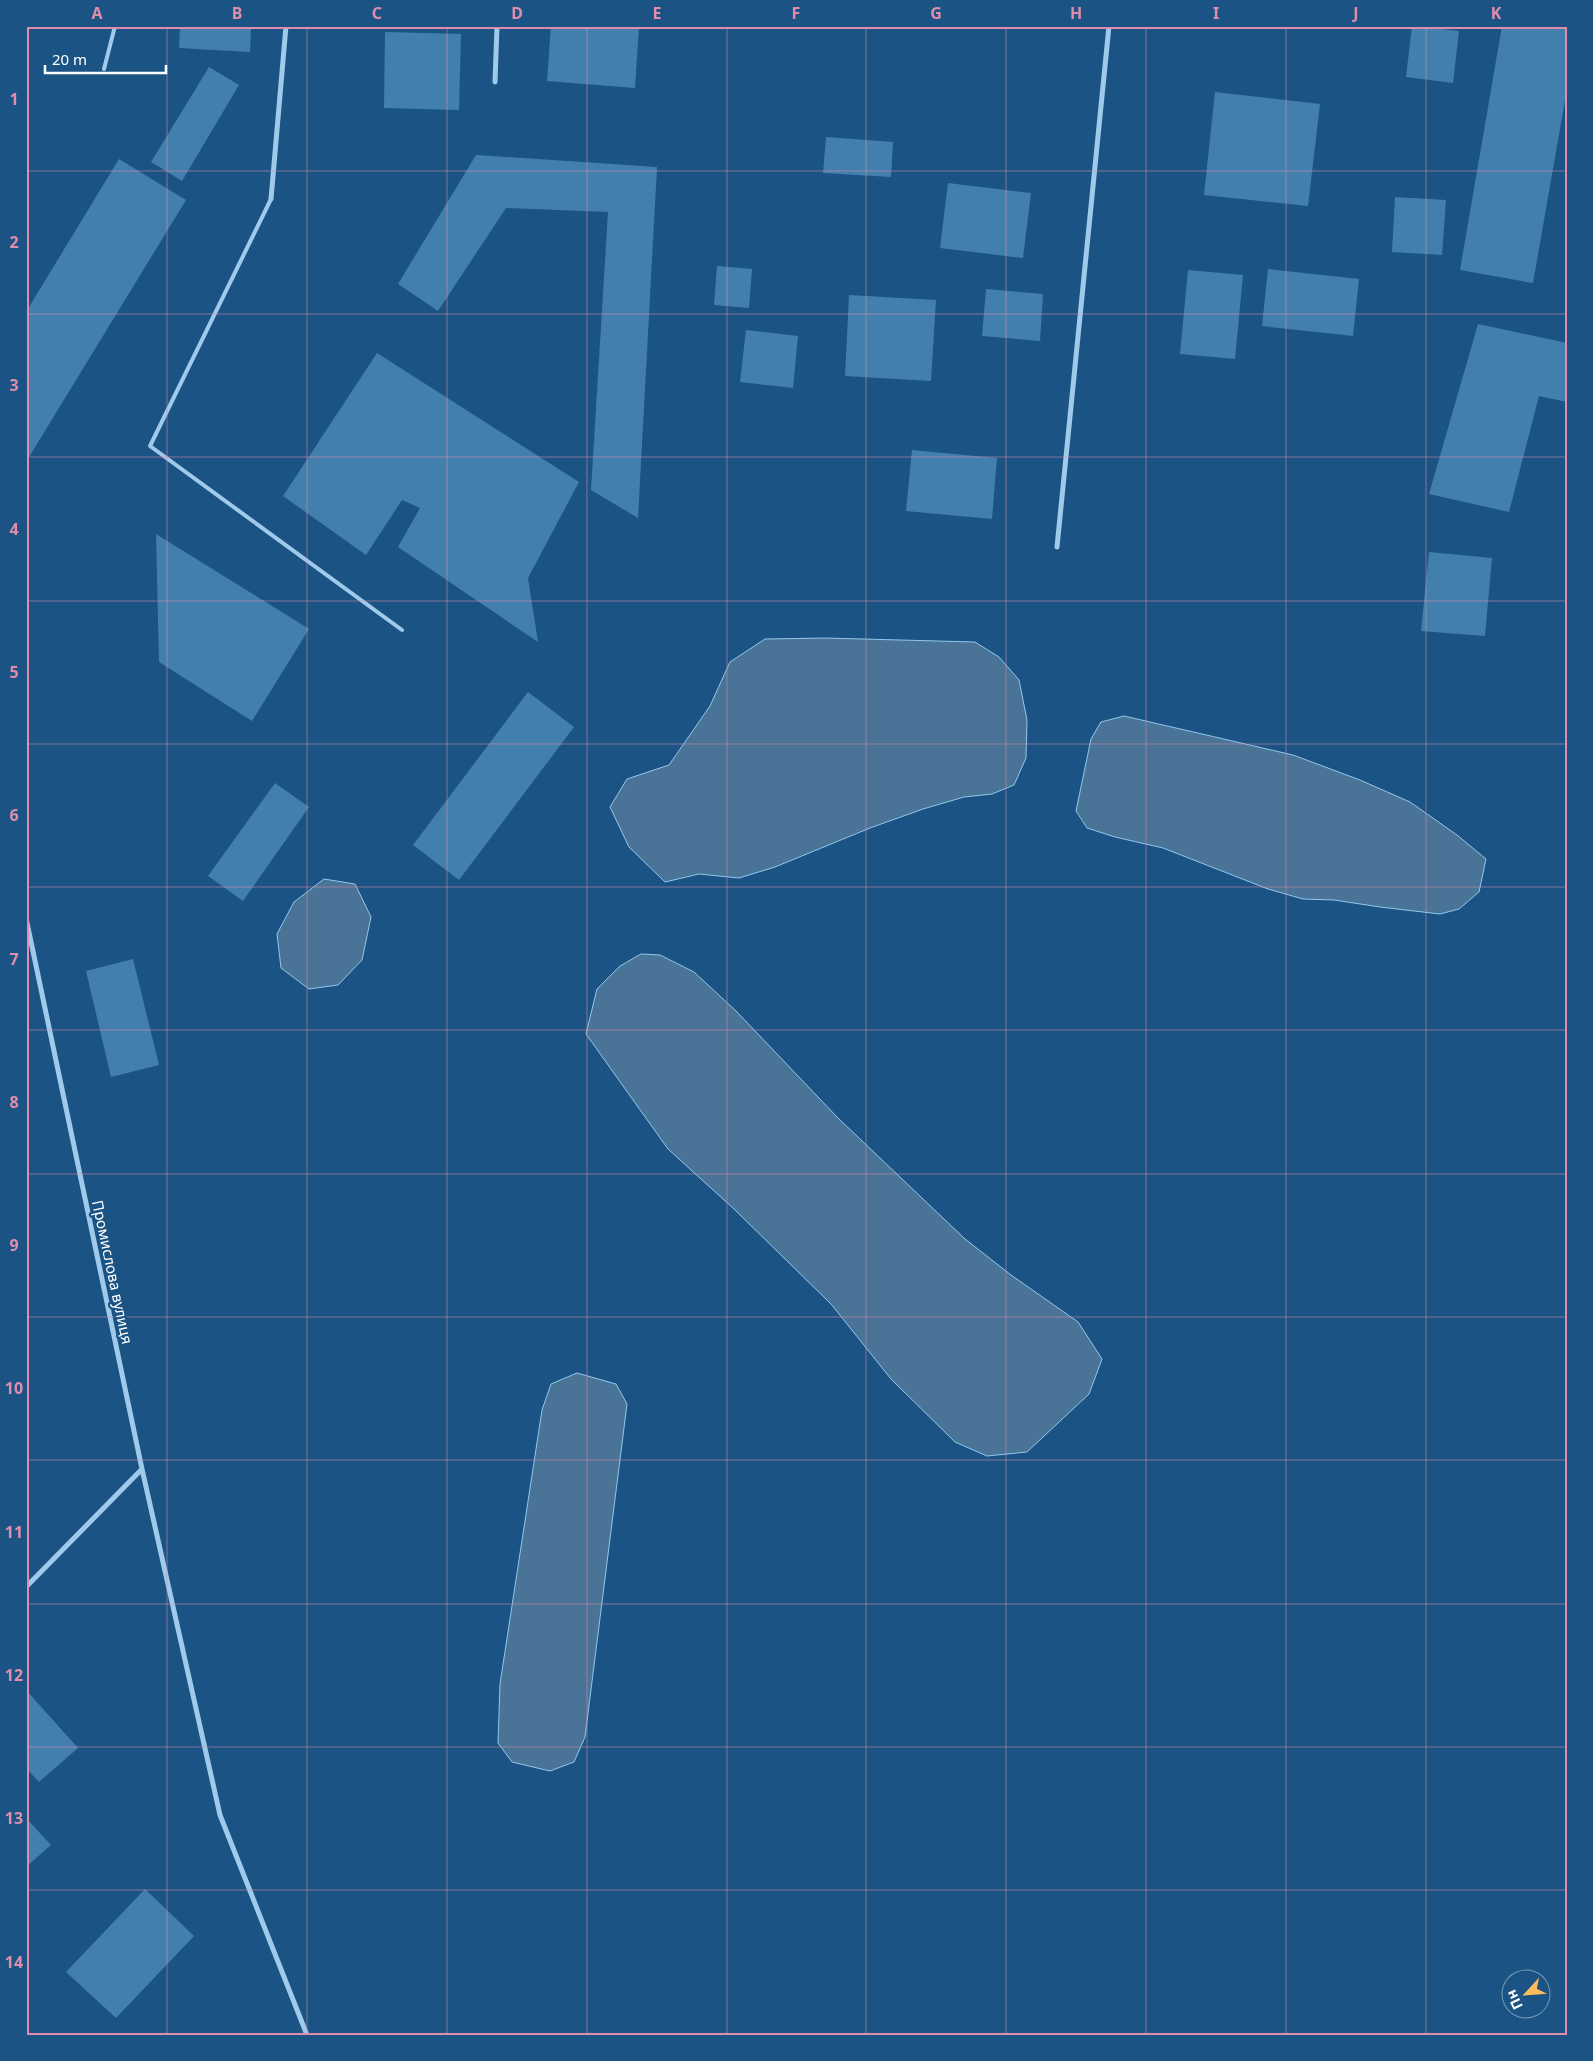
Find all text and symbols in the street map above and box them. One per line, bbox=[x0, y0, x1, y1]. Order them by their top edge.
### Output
text: A bbox=[91, 2, 103, 24]
text: B bbox=[232, 2, 242, 24]
text: C bbox=[372, 2, 382, 24]
text: D bbox=[511, 2, 523, 24]
text: E bbox=[653, 2, 662, 24]
text: F bbox=[792, 2, 800, 24]
text: G bbox=[930, 2, 942, 24]
text: H bbox=[1070, 2, 1082, 24]
text: I bbox=[1213, 2, 1219, 24]
text: J bbox=[1351, 2, 1359, 24]
text: K bbox=[1491, 2, 1502, 24]
scale bar bbox=[45, 42, 166, 74]
text: 20 m bbox=[52, 49, 87, 69]
text: 1 bbox=[9, 88, 19, 110]
text: 2 bbox=[9, 231, 19, 253]
text: 3 bbox=[9, 374, 19, 396]
text: 4 bbox=[9, 518, 19, 540]
text: 5 bbox=[9, 661, 19, 683]
text: 6 bbox=[9, 804, 19, 826]
text: 7 bbox=[9, 948, 19, 970]
text: 8 bbox=[9, 1091, 19, 1113]
street label: Промислова вулиця bbox=[88, 1198, 138, 1346]
text: 9 bbox=[9, 1234, 19, 1256]
text: 10 bbox=[5, 1377, 23, 1399]
text: 11 bbox=[5, 1521, 23, 1543]
text: 12 bbox=[5, 1664, 23, 1686]
text: 13 bbox=[5, 1807, 23, 1829]
text: 14 bbox=[5, 1951, 23, 1973]
north arrow bbox=[1500, 1968, 1550, 2018]
text: Пн bbox=[1501, 1987, 1527, 2013]

